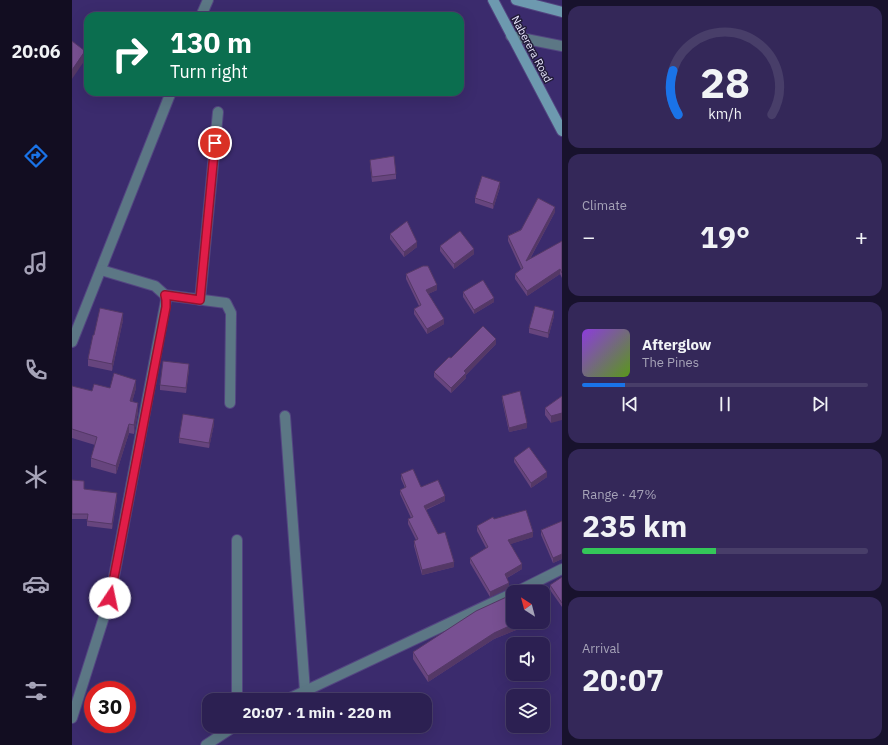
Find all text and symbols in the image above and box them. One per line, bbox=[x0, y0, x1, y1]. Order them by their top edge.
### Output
street label: Naberera Road bbox=[508, 13, 556, 85]
text: 130 m bbox=[170, 24, 252, 61]
icon: right bbox=[104, 28, 156, 80]
text: 20:06 bbox=[11, 40, 61, 63]
text: 28 bbox=[700, 55, 750, 109]
text: Turn right bbox=[170, 60, 248, 83]
text: km/h bbox=[708, 103, 742, 122]
pin bbox=[198, 126, 232, 160]
icon: arrive bbox=[204, 132, 226, 154]
icon: directions bbox=[22, 142, 50, 170]
text: Climate bbox=[582, 197, 627, 214]
text: 19° bbox=[700, 217, 750, 256]
text: − bbox=[582, 222, 595, 251]
text: + bbox=[855, 222, 868, 251]
icon: music bbox=[22, 249, 50, 277]
text: Afterglow bbox=[642, 335, 711, 354]
text: The Pines bbox=[642, 354, 699, 371]
icon: phone bbox=[22, 356, 50, 384]
icon: previous bbox=[619, 393, 641, 415]
icon: pause bbox=[714, 393, 736, 415]
icon: next bbox=[809, 393, 831, 415]
icon: climate bbox=[22, 463, 50, 491]
text: Range · 47% bbox=[582, 486, 656, 503]
text: 235 km bbox=[582, 506, 687, 545]
icon: car bbox=[22, 570, 50, 598]
position arrow bbox=[89, 577, 131, 619]
north arrow bbox=[506, 585, 550, 629]
map controls bbox=[506, 585, 550, 733]
button: sound bbox=[506, 637, 550, 681]
text: Arrival bbox=[582, 640, 620, 657]
text: 20:07 bbox=[582, 660, 664, 699]
icon: filters bbox=[22, 677, 50, 705]
speed limit sign: 30 bbox=[84, 681, 136, 733]
button: layers bbox=[506, 689, 550, 733]
text: 20:07 · 1 min · 220 m bbox=[243, 703, 391, 722]

